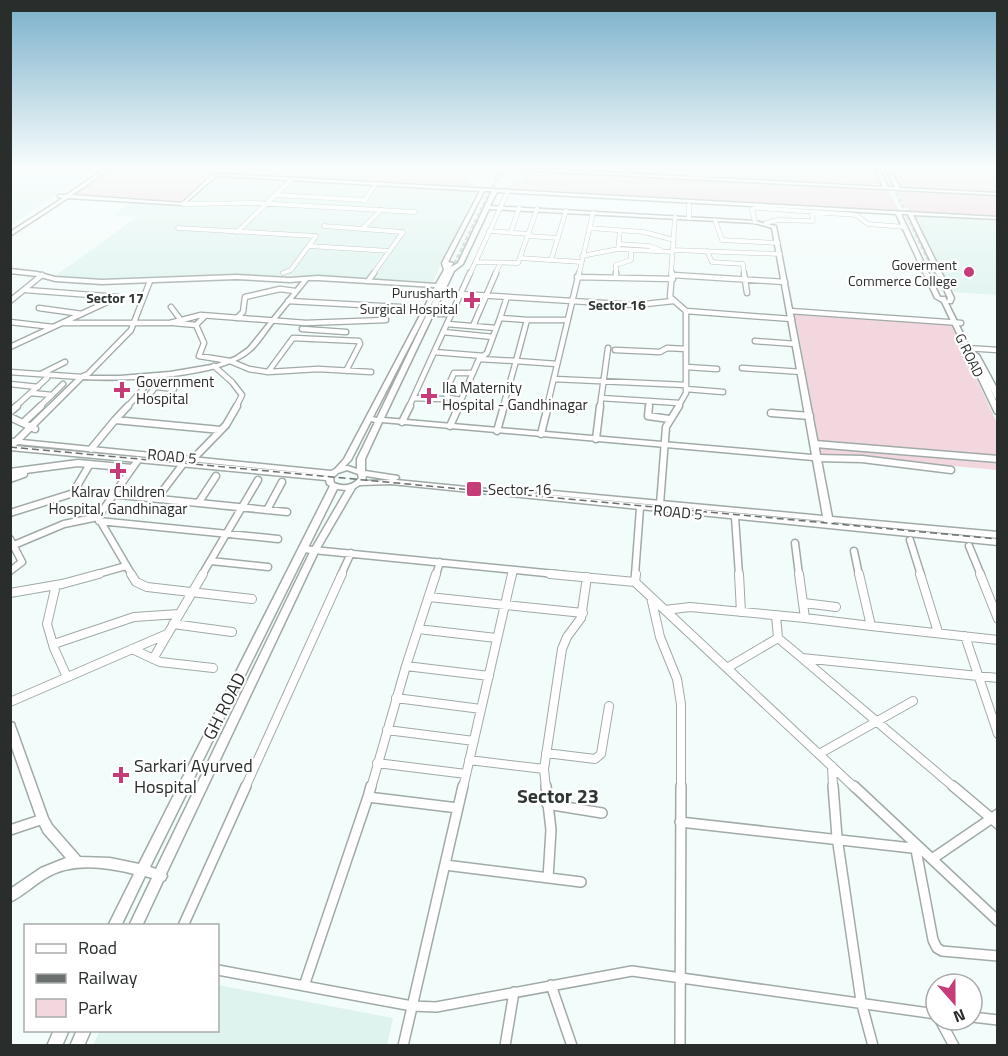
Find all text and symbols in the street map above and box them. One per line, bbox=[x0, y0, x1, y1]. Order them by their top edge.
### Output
place label: Goverment Commerce College bbox=[848, 254, 957, 291]
marker: Goverment Commerce College bbox=[962, 265, 976, 279]
place label: Purusharth Surgical Hospital bbox=[360, 282, 458, 319]
district label: Sector 17 bbox=[86, 287, 144, 308]
marker: Purusharth Surgical Hospital bbox=[463, 291, 481, 309]
district label: Sector 16 bbox=[588, 294, 646, 315]
street label: G ROAD bbox=[950, 329, 990, 381]
place label: Government Hospital bbox=[136, 370, 215, 410]
place label: Ila Maternity Hospital - Gandhinagar bbox=[442, 376, 588, 416]
marker: Government Hospital bbox=[113, 381, 131, 399]
marker: Ila Maternity Hospital - Gandhinagar bbox=[420, 387, 438, 405]
street label: ROAD 5 bbox=[146, 442, 198, 470]
marker: Kalrav Children Hospital, Gandhinagar bbox=[109, 462, 127, 480]
place label: Sector-16 bbox=[488, 478, 551, 501]
place label: Kalrav Children Hospital, Gandhinagar bbox=[48, 480, 188, 520]
marker: Sector-16 bbox=[465, 480, 483, 498]
street label: ROAD 5 bbox=[652, 498, 704, 526]
street label: GH ROAD bbox=[196, 668, 252, 744]
place label: Sarkari Ayurved Hospital bbox=[134, 752, 253, 800]
marker: Sarkari Ayurved Hospital bbox=[112, 766, 130, 784]
district label: Sector 23 bbox=[517, 780, 599, 811]
legend bbox=[24, 924, 219, 1032]
text: Road bbox=[78, 934, 117, 961]
text: Railway bbox=[78, 964, 138, 991]
north arrow bbox=[924, 972, 984, 1032]
text: Park bbox=[78, 994, 113, 1021]
text: N bbox=[950, 1003, 969, 1029]

